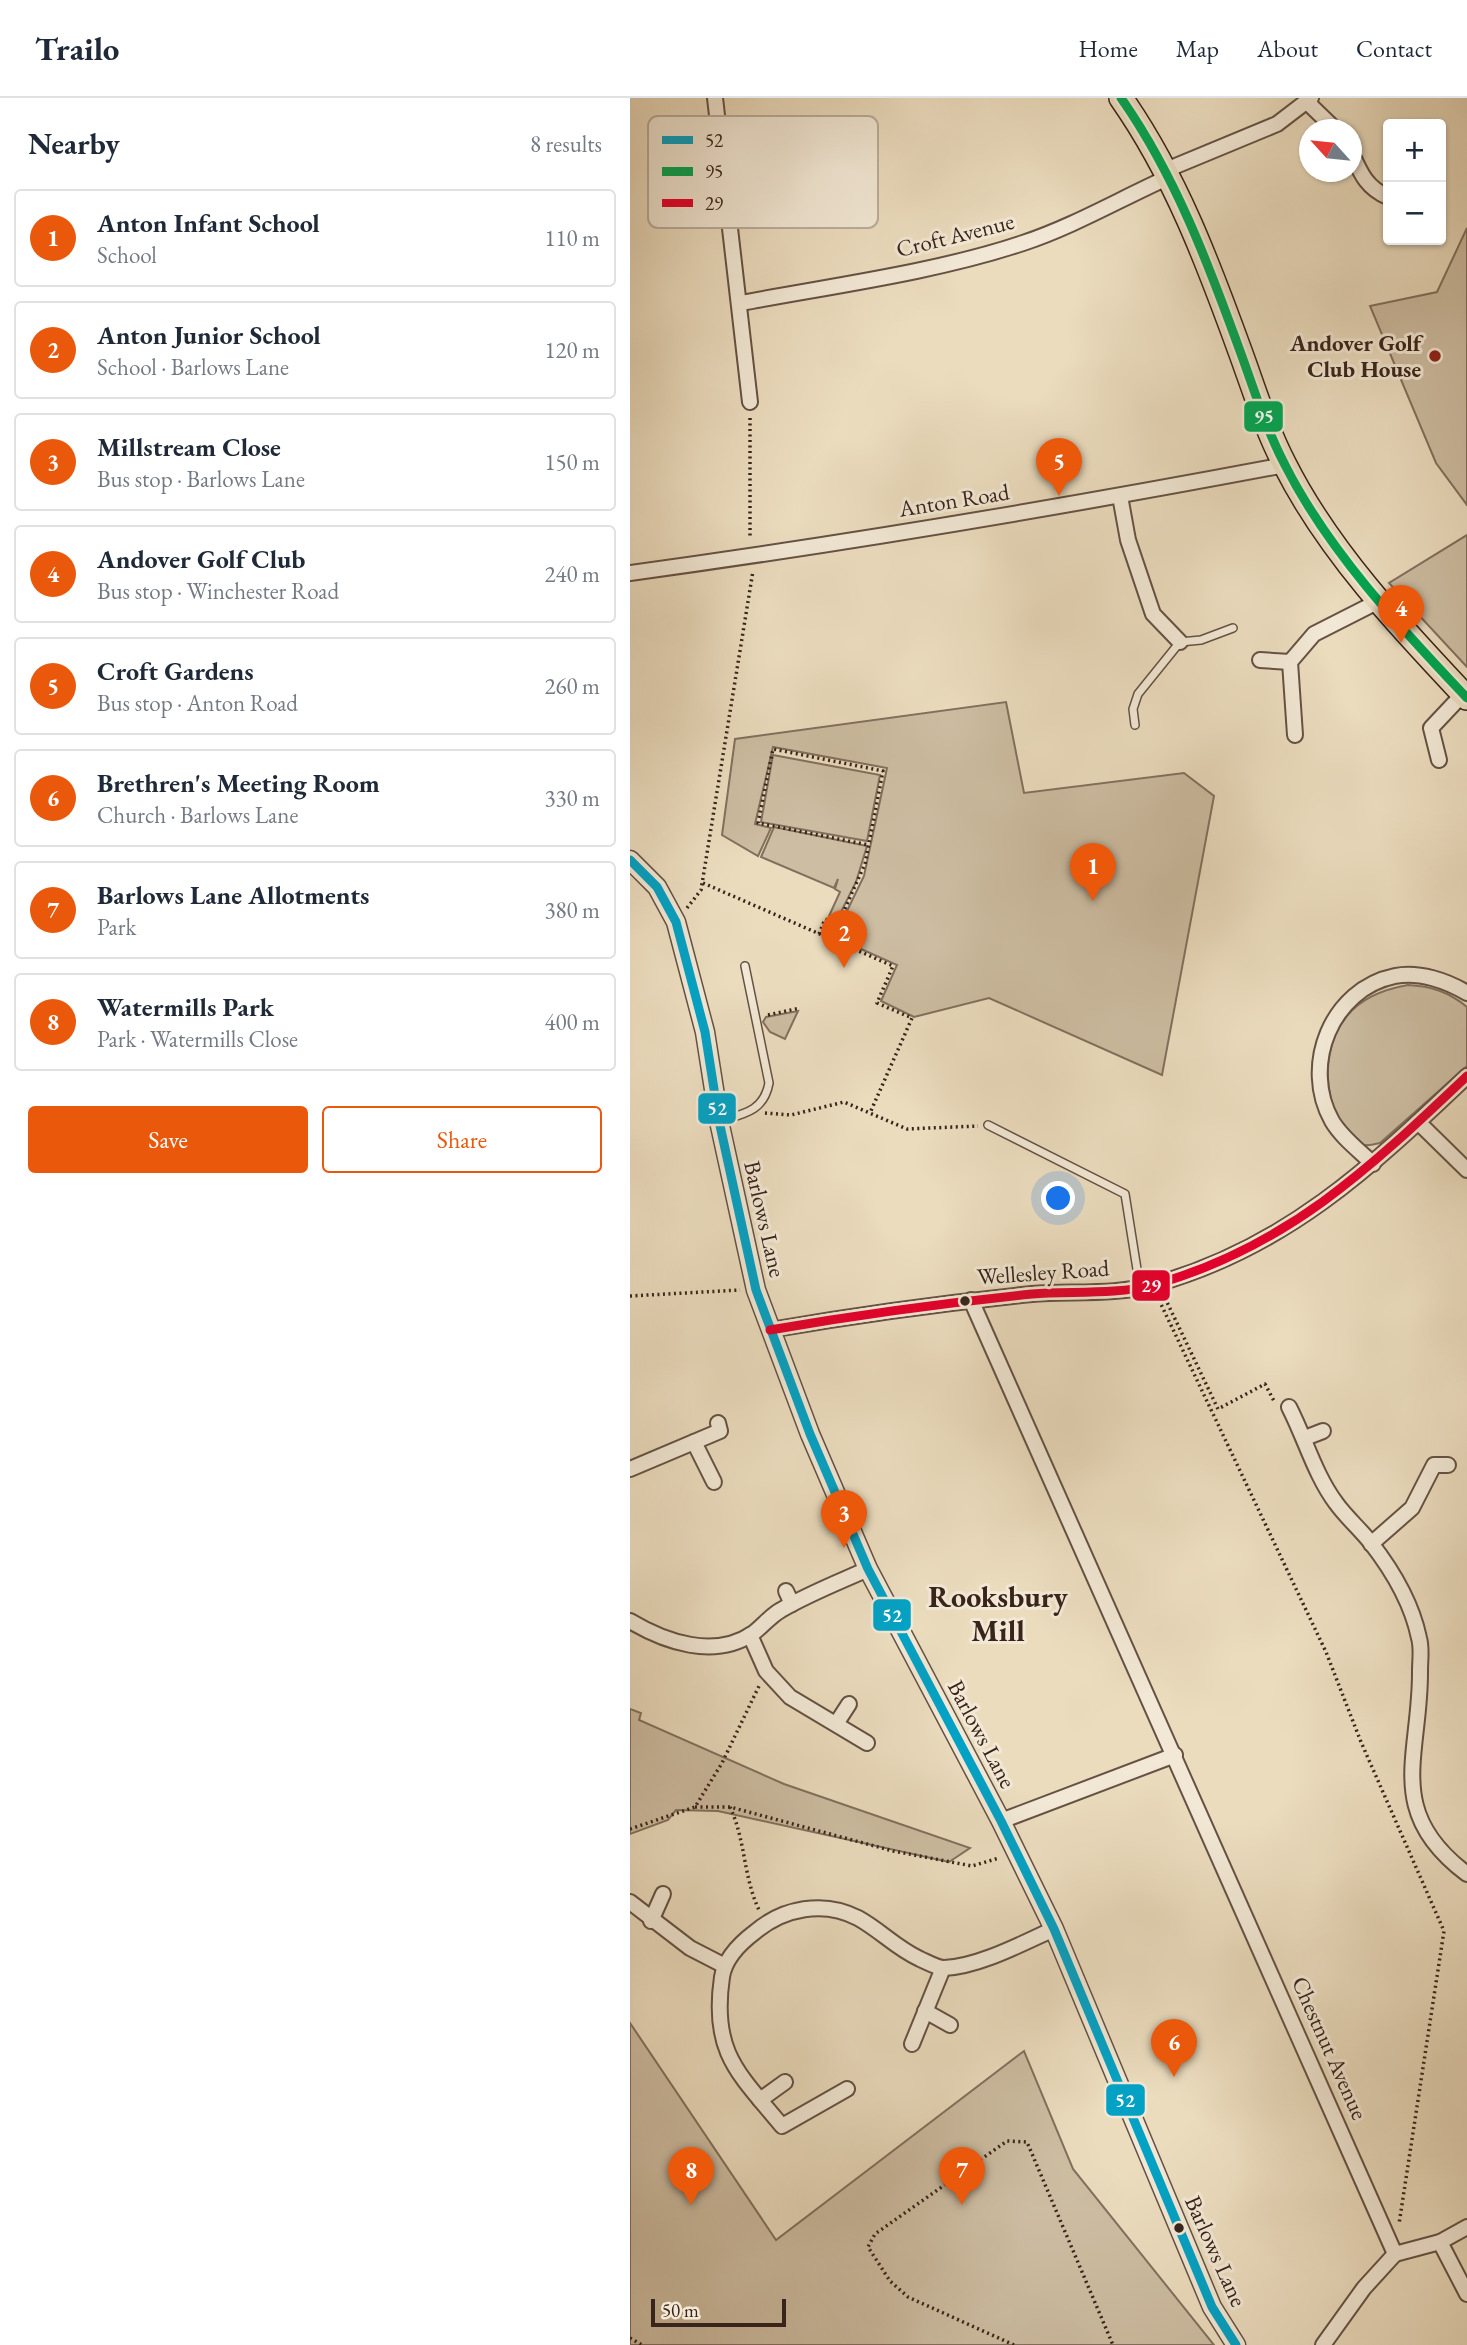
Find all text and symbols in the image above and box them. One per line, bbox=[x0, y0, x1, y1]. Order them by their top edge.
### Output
text: Trailo bbox=[35, 27, 119, 70]
text: Home bbox=[1078, 33, 1138, 64]
text: Map bbox=[1176, 33, 1219, 64]
text: About bbox=[1257, 33, 1318, 64]
text: Contact bbox=[1356, 33, 1432, 64]
legend bbox=[648, 116, 878, 228]
north arrow bbox=[1299, 119, 1362, 182]
map controls bbox=[1383, 119, 1446, 245]
button: + bbox=[1383, 119, 1446, 182]
text: Nearby bbox=[28, 124, 120, 163]
text: 52 bbox=[705, 128, 723, 153]
text: 8 results bbox=[530, 129, 602, 159]
text: 95 bbox=[705, 159, 723, 184]
button: − bbox=[1383, 182, 1446, 245]
text: 29 bbox=[705, 191, 723, 216]
text: Anton Infant School bbox=[97, 206, 320, 240]
street label: Croft Avenue bbox=[893, 206, 1017, 264]
text: 1 bbox=[47, 223, 59, 253]
text: 110 m bbox=[544, 223, 600, 253]
text: School bbox=[97, 240, 157, 270]
text: Anton Junior School bbox=[97, 318, 321, 352]
place label: Andover Golf Club House bbox=[1289, 328, 1424, 384]
text: 2 bbox=[47, 335, 59, 365]
text: 120 m bbox=[544, 335, 600, 365]
marker: Andover Golf Club House bbox=[1427, 348, 1443, 364]
text: School · Barlows Lane bbox=[97, 352, 289, 382]
line badge: 95 bbox=[1243, 400, 1284, 433]
text: 95 bbox=[1254, 404, 1274, 429]
text: Millstream Close bbox=[97, 430, 281, 464]
pin: 5 bbox=[1036, 438, 1082, 496]
text: 3 bbox=[47, 447, 59, 477]
text: 150 m bbox=[544, 447, 600, 477]
text: Bus stop · Barlows Lane bbox=[97, 464, 305, 494]
street label: Anton Road bbox=[896, 476, 1012, 524]
text: Andover Golf Club bbox=[97, 542, 305, 576]
text: 4 bbox=[47, 559, 59, 589]
text: 240 m bbox=[544, 559, 600, 589]
text: Bus stop · Winchester Road bbox=[97, 576, 339, 606]
pin: 4 bbox=[1378, 585, 1424, 643]
text: Croft Gardens bbox=[97, 654, 254, 688]
text: 5 bbox=[47, 671, 59, 701]
text: 260 m bbox=[544, 671, 600, 701]
text: Bus stop · Anton Road bbox=[97, 688, 298, 718]
text: Brethren's Meeting Room bbox=[97, 766, 380, 800]
text: 6 bbox=[47, 783, 59, 813]
text: 330 m bbox=[544, 783, 600, 813]
text: Church · Barlows Lane bbox=[97, 800, 298, 830]
pin: 1 bbox=[1070, 843, 1116, 901]
text: Barlows Lane Allotments bbox=[97, 878, 369, 912]
text: 7 bbox=[47, 895, 59, 925]
text: 380 m bbox=[544, 895, 600, 925]
pin: 2 bbox=[821, 910, 867, 968]
text: Park bbox=[97, 912, 136, 942]
text: Watermills Park bbox=[97, 990, 274, 1024]
text: 8 bbox=[47, 1007, 59, 1037]
text: 400 m bbox=[544, 1007, 600, 1037]
text: Park · Watermills Close bbox=[97, 1024, 298, 1054]
line badge: 52 bbox=[697, 1092, 737, 1125]
text: 52 bbox=[707, 1096, 727, 1121]
button: Save bbox=[28, 1106, 308, 1173]
button: Share bbox=[322, 1106, 602, 1173]
street label: Barlows Lane bbox=[737, 1158, 793, 1280]
your location bbox=[1041, 1181, 1075, 1215]
street label: Wellesley Road bbox=[976, 1252, 1110, 1292]
line badge: 29 bbox=[1131, 1269, 1171, 1302]
text: 29 bbox=[1141, 1273, 1161, 1298]
unlabelled marker bbox=[958, 1294, 972, 1308]
pin: 3 bbox=[821, 1490, 867, 1548]
district label: Rooksbury Mill bbox=[928, 1577, 1068, 1650]
line badge: 52 bbox=[872, 1598, 912, 1632]
text: 52 bbox=[882, 1603, 902, 1628]
street label: Barlows Lane bbox=[941, 1675, 1023, 1793]
street label: Chestnut Avenue bbox=[1285, 1972, 1375, 2124]
pin: 6 bbox=[1151, 2019, 1197, 2077]
line badge: 52 bbox=[1105, 2083, 1146, 2117]
text: 52 bbox=[1115, 2088, 1135, 2113]
pin: 8 bbox=[668, 2147, 714, 2205]
pin: 7 bbox=[939, 2147, 985, 2205]
street label: Barlows Lane bbox=[1178, 2191, 1254, 2311]
unlabelled marker bbox=[1172, 2221, 1186, 2235]
scale bar bbox=[651, 2296, 786, 2328]
text: 50 m bbox=[662, 2298, 699, 2323]

